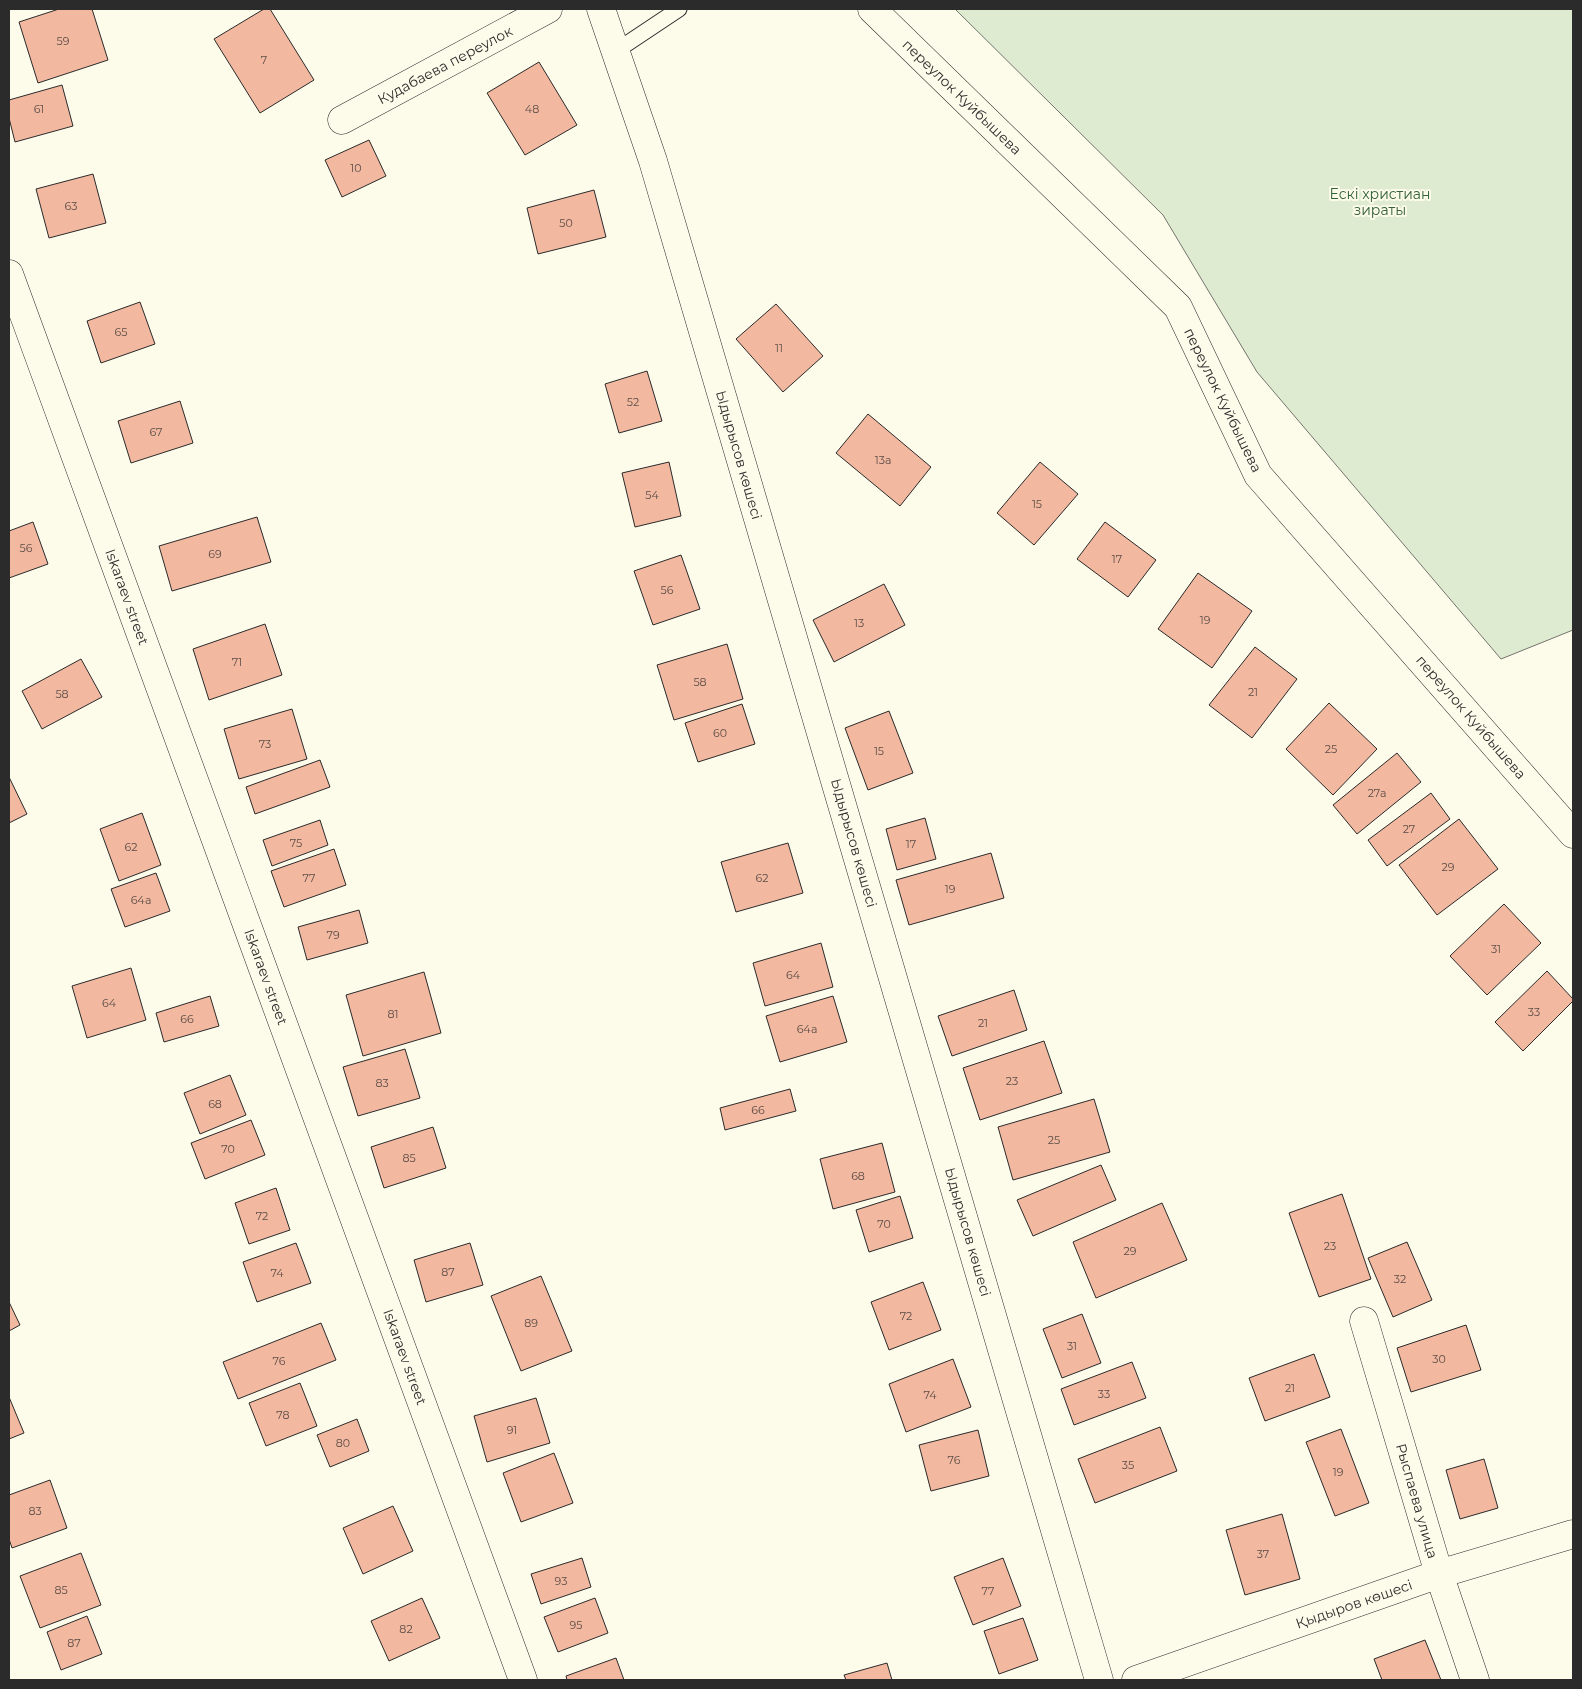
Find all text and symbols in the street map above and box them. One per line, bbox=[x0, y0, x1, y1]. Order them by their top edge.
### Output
street label: Кудабаева переулок bbox=[374, 22, 516, 108]
house number: 59 bbox=[57, 34, 70, 48]
street label: переулок Куйбышева bbox=[899, 35, 1025, 159]
house number: 7 bbox=[261, 53, 267, 67]
house number: 61 bbox=[34, 102, 44, 116]
house number: 48 bbox=[525, 102, 539, 116]
house number: 10 bbox=[350, 161, 362, 175]
park label: Ескі христиан зираты bbox=[1330, 185, 1430, 219]
house number: 63 bbox=[65, 199, 77, 213]
house number: 50 bbox=[559, 216, 573, 230]
house number: 65 bbox=[115, 325, 127, 339]
street label: переулок Куйбышева bbox=[1180, 325, 1266, 475]
house number: 11 bbox=[775, 341, 783, 355]
street label: Ыдырысов көшесі bbox=[712, 388, 766, 522]
house number: 52 bbox=[627, 395, 639, 409]
house number: 67 bbox=[149, 425, 163, 439]
house number: 13а bbox=[875, 453, 891, 467]
house number: 54 bbox=[645, 488, 659, 502]
house number: 15 bbox=[1032, 497, 1042, 511]
house number: 56 bbox=[20, 541, 33, 555]
street label: Iskaraev street bbox=[101, 546, 153, 648]
house number: 69 bbox=[208, 547, 222, 561]
house number: 17 bbox=[1112, 552, 1122, 566]
house number: 56 bbox=[661, 583, 674, 597]
house number: 19 bbox=[1200, 613, 1211, 627]
house number: 13 bbox=[854, 616, 864, 630]
street label: переулок Куйбышева bbox=[1412, 651, 1530, 783]
house number: 71 bbox=[232, 655, 242, 669]
house number: 58 bbox=[693, 675, 707, 689]
house number: 21 bbox=[1248, 685, 1258, 699]
house number: 58 bbox=[55, 687, 69, 701]
house number: 60 bbox=[713, 726, 727, 740]
house number: 73 bbox=[259, 737, 271, 751]
house number: 25 bbox=[1325, 742, 1337, 756]
house number: 15 bbox=[874, 744, 884, 758]
street label: Ыдырысов көшесі bbox=[827, 776, 881, 910]
house number: 27а bbox=[1368, 786, 1386, 800]
house number: 27 bbox=[1403, 822, 1415, 836]
house number: 75 bbox=[290, 836, 302, 850]
house number: 17 bbox=[906, 837, 916, 851]
house number: 62 bbox=[125, 840, 137, 854]
house number: 29 bbox=[1442, 860, 1455, 874]
house number: 77 bbox=[303, 871, 315, 885]
house number: 62 bbox=[756, 871, 768, 885]
house number: 19 bbox=[945, 882, 956, 896]
house number: 64а bbox=[131, 893, 151, 907]
street label: Iskaraev street bbox=[240, 926, 292, 1028]
house number: 79 bbox=[326, 928, 340, 942]
house number: 31 bbox=[1491, 942, 1501, 956]
house number: 64 bbox=[786, 968, 801, 982]
house number: 64 bbox=[102, 996, 117, 1010]
house number: 33 bbox=[1528, 1005, 1540, 1019]
house number: 81 bbox=[388, 1007, 399, 1021]
house number: 66 bbox=[180, 1012, 194, 1026]
house number: 21 bbox=[978, 1016, 988, 1030]
house number: 64а bbox=[797, 1022, 817, 1036]
house number: 23 bbox=[1006, 1074, 1018, 1088]
house number: 83 bbox=[375, 1076, 389, 1090]
house number: 68 bbox=[208, 1097, 222, 1111]
house number: 66 bbox=[751, 1103, 765, 1117]
house number: 25 bbox=[1048, 1133, 1060, 1147]
house number: 70 bbox=[221, 1142, 235, 1156]
house number: 85 bbox=[402, 1151, 416, 1165]
street label: Ыдырысов көшесі bbox=[941, 1165, 995, 1299]
house number: 68 bbox=[851, 1169, 865, 1183]
house number: 72 bbox=[256, 1209, 268, 1223]
house number: 70 bbox=[877, 1217, 891, 1231]
house number: 23 bbox=[1324, 1239, 1336, 1253]
house number: 29 bbox=[1124, 1244, 1137, 1258]
house number: 87 bbox=[441, 1265, 455, 1279]
house number: 74 bbox=[270, 1266, 284, 1280]
house number: 32 bbox=[1394, 1272, 1406, 1286]
street label: Iskaraev street bbox=[379, 1306, 431, 1408]
house number: 72 bbox=[900, 1309, 912, 1323]
house number: 89 bbox=[524, 1316, 538, 1330]
house number: 31 bbox=[1067, 1339, 1077, 1353]
house number: 30 bbox=[1432, 1352, 1446, 1366]
house number: 76 bbox=[273, 1354, 286, 1368]
house number: 21 bbox=[1285, 1381, 1295, 1395]
house number: 33 bbox=[1098, 1387, 1110, 1401]
house number: 74 bbox=[923, 1388, 937, 1402]
house number: 78 bbox=[276, 1408, 290, 1422]
house number: 91 bbox=[507, 1423, 517, 1437]
house number: 80 bbox=[336, 1436, 350, 1450]
street label: Рыспаева улица bbox=[1392, 1441, 1442, 1561]
house number: 76 bbox=[948, 1453, 961, 1467]
house number: 35 bbox=[1122, 1458, 1134, 1472]
house number: 19 bbox=[1333, 1465, 1344, 1479]
house number: 83 bbox=[28, 1504, 42, 1518]
house number: 37 bbox=[1257, 1547, 1269, 1561]
house number: 93 bbox=[555, 1574, 567, 1588]
street label: Қыдыров көшесі bbox=[1293, 1576, 1415, 1632]
house number: 85 bbox=[54, 1583, 68, 1597]
house number: 77 bbox=[982, 1584, 994, 1598]
house number: 95 bbox=[570, 1618, 582, 1632]
house number: 82 bbox=[399, 1622, 413, 1636]
house number: 87 bbox=[67, 1636, 81, 1650]

